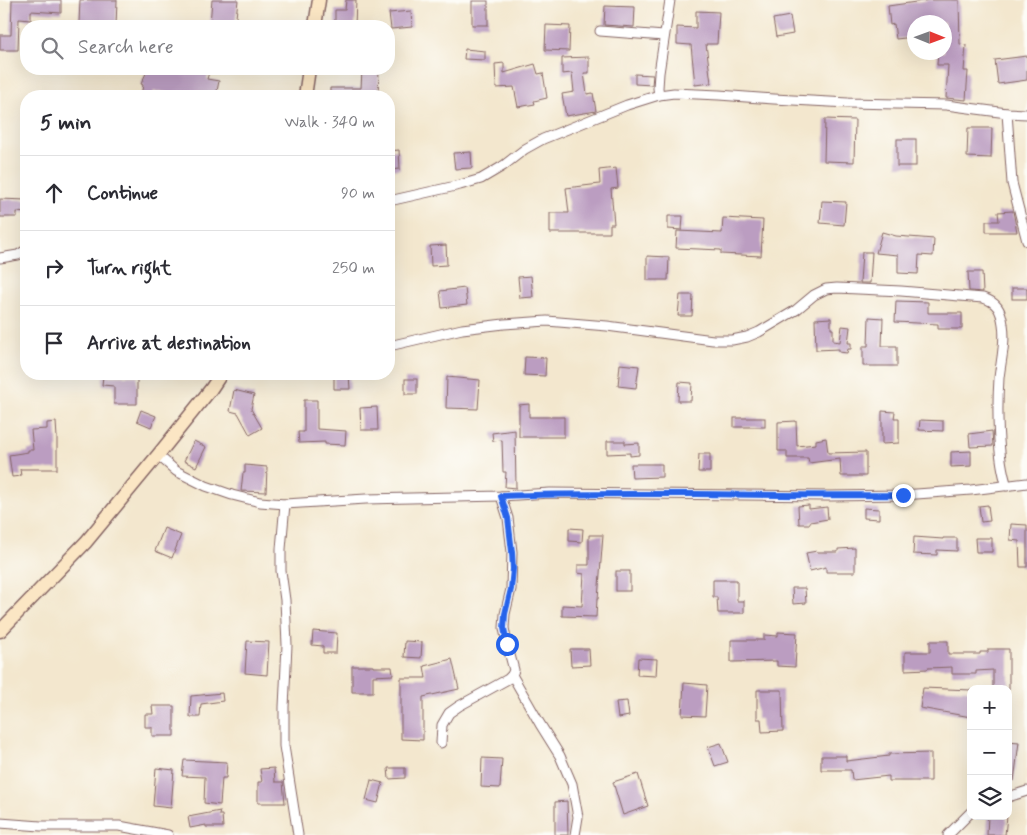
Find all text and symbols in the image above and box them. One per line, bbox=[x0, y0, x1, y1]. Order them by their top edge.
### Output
north arrow bbox=[907, 15, 952, 60]
search box bbox=[20, 20, 395, 75]
icon: search bbox=[38, 34, 66, 62]
text: Search here bbox=[78, 35, 174, 60]
text: 5 min bbox=[40, 109, 92, 137]
text: Walk · 340 m bbox=[285, 112, 375, 133]
icon: ahead bbox=[40, 179, 68, 207]
text: Continue bbox=[87, 181, 158, 206]
text: 90 m bbox=[341, 183, 375, 204]
icon: right bbox=[40, 254, 68, 282]
text: Turn right bbox=[87, 256, 171, 281]
text: 250 m bbox=[332, 258, 375, 279]
icon: arrive bbox=[40, 329, 68, 357]
text: Arrive at destination bbox=[87, 331, 251, 356]
route end bbox=[892, 484, 915, 507]
route start bbox=[496, 633, 519, 656]
map controls bbox=[967, 685, 1012, 820]
button: + bbox=[967, 685, 1012, 730]
button: − bbox=[967, 730, 1012, 775]
button: layers bbox=[967, 775, 1012, 820]

